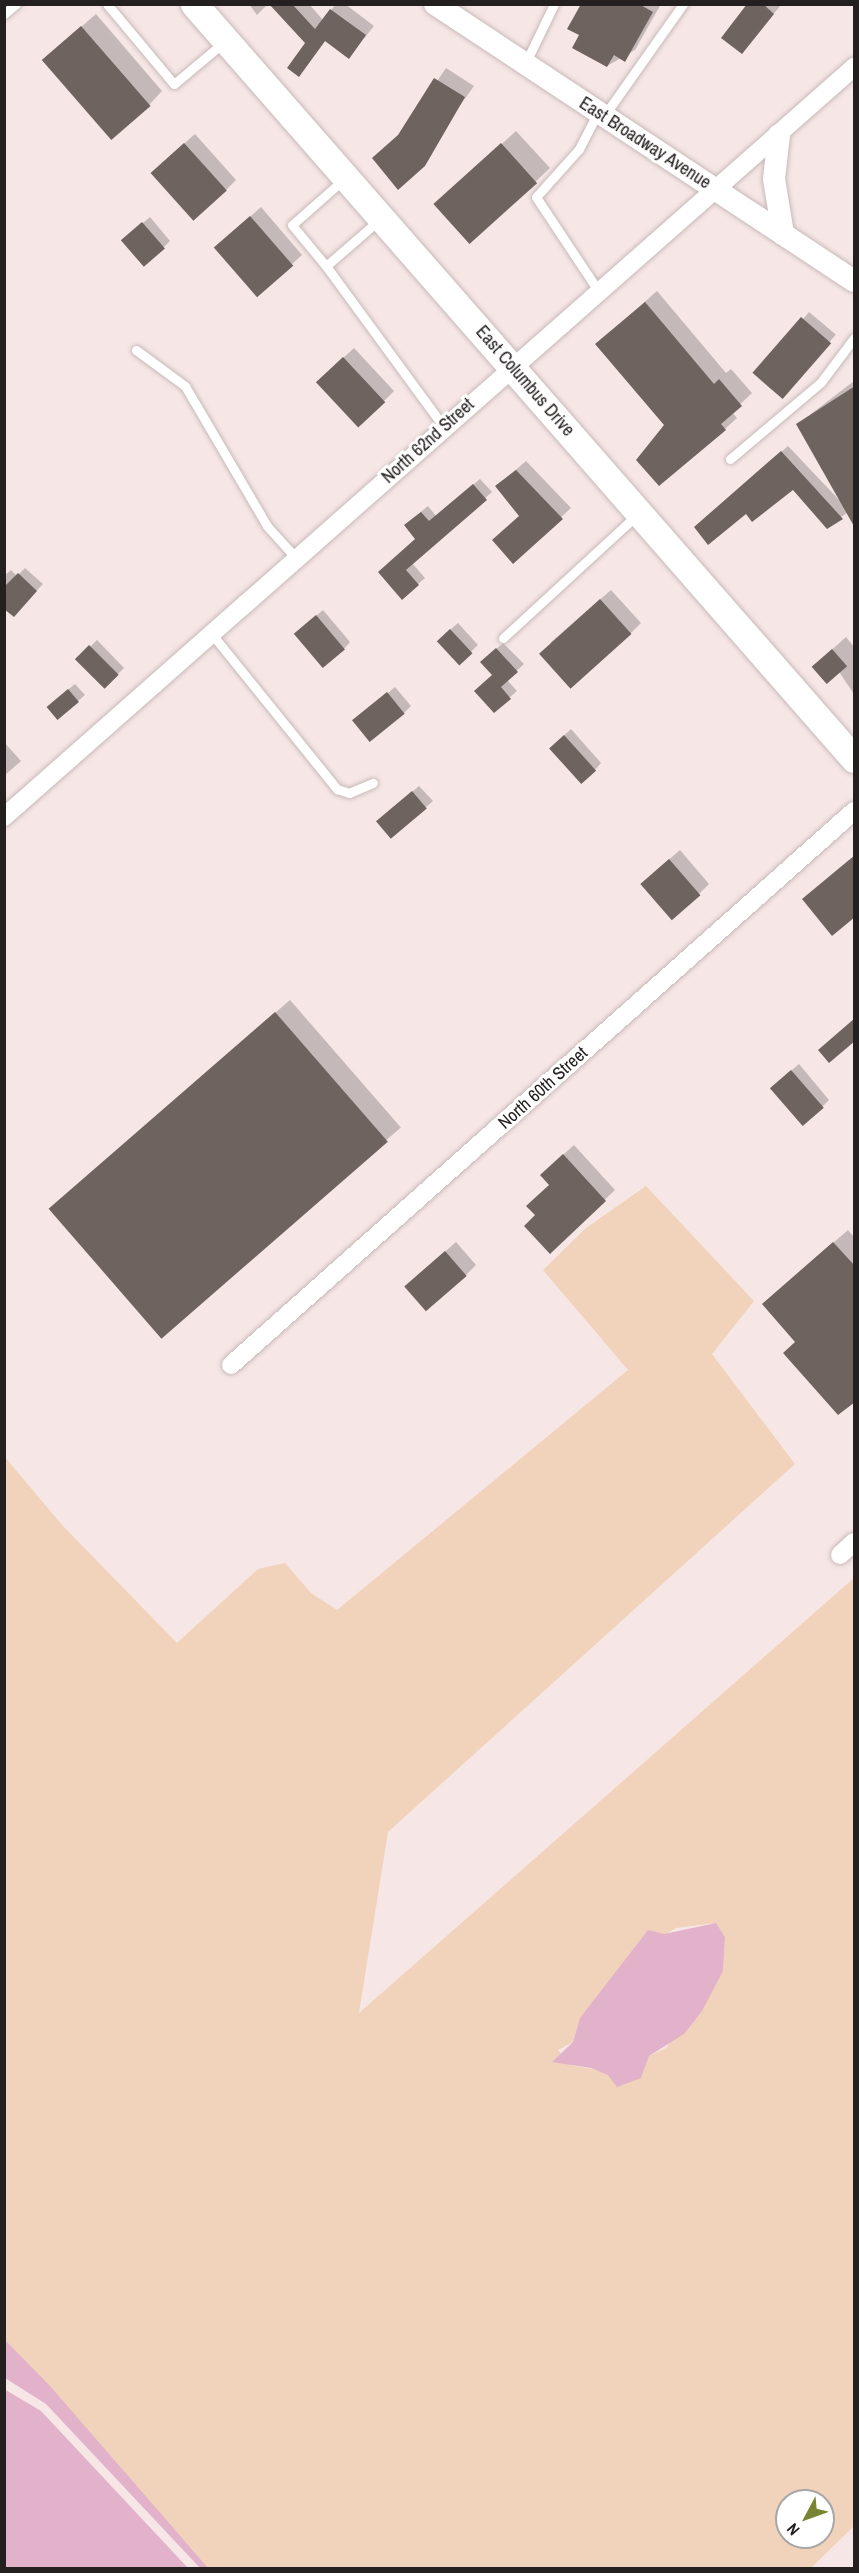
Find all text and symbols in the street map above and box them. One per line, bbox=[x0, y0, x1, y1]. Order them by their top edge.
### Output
street label: East Broadway Avenue bbox=[575, 92, 715, 194]
street label: East Columbus Drive bbox=[471, 321, 579, 441]
street label: North 62nd Street bbox=[377, 394, 479, 488]
street label: North 60th Street bbox=[494, 1042, 592, 1134]
north arrow bbox=[775, 2489, 835, 2549]
text: N bbox=[782, 2519, 804, 2540]

